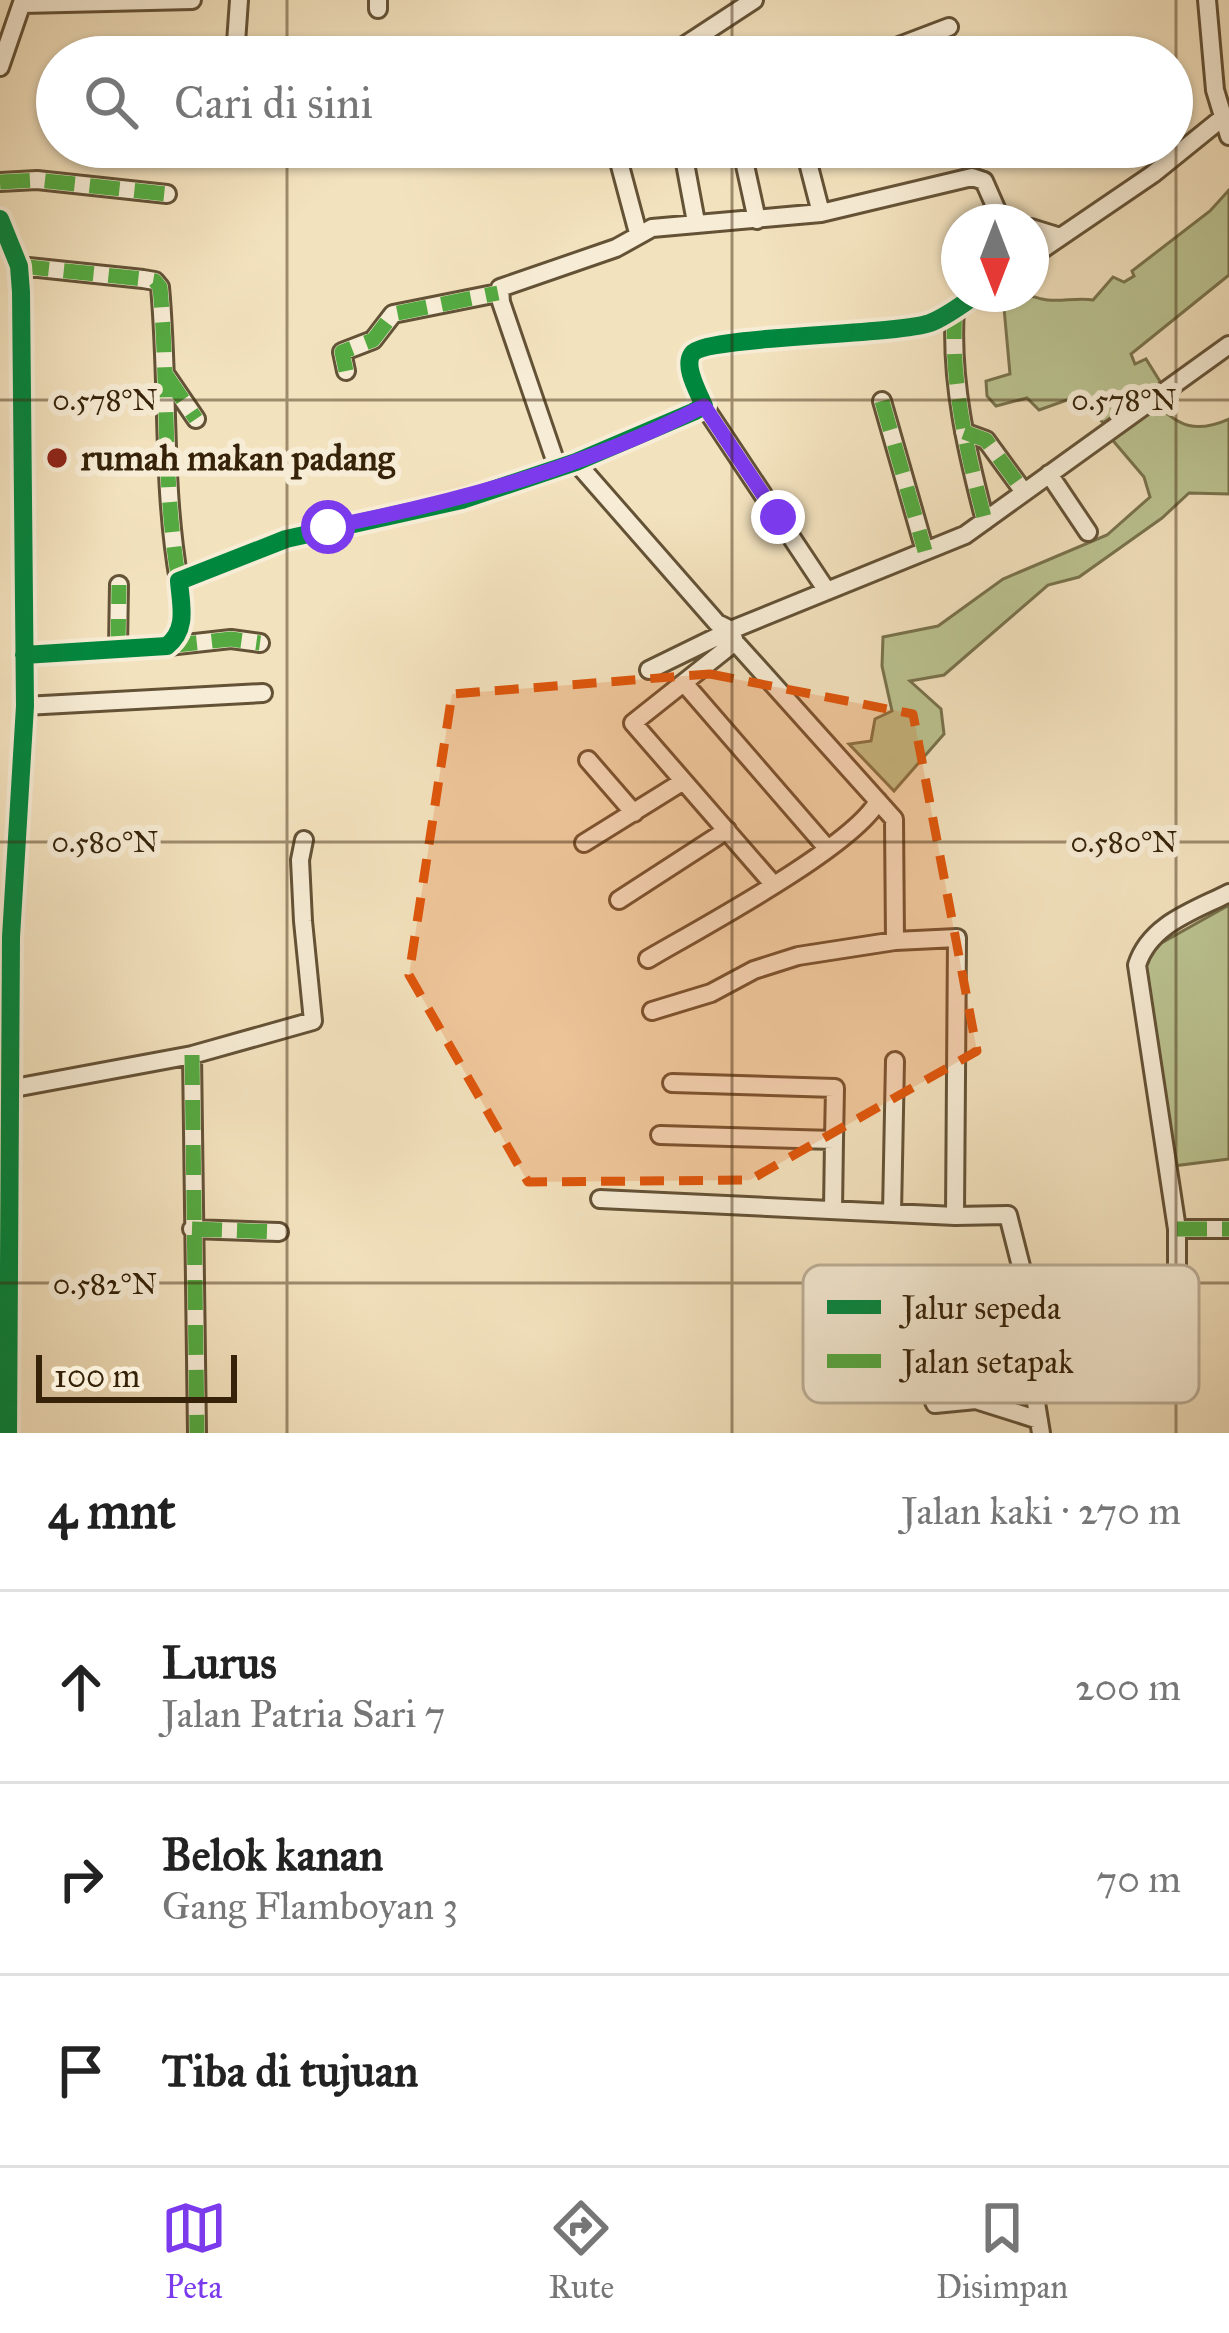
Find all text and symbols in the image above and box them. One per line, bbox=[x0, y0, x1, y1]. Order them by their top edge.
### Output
search box bbox=[36, 36, 1193, 168]
icon: search bbox=[78, 69, 144, 135]
text: Cari di sini bbox=[174, 75, 373, 130]
north arrow bbox=[941, 204, 1049, 312]
text: 0.578°N bbox=[52, 382, 158, 418]
text: 0.578°N bbox=[1071, 382, 1177, 418]
place label: rumah makan padang bbox=[80, 436, 396, 480]
marker: rumah makan padang bbox=[44, 445, 70, 471]
route end bbox=[751, 490, 805, 544]
route start bbox=[301, 500, 355, 554]
text: 0.580°N bbox=[52, 824, 158, 860]
text: 0.580°N bbox=[1071, 824, 1177, 860]
legend bbox=[803, 1265, 1199, 1403]
text: 0.582°N bbox=[53, 1266, 157, 1302]
text: Jalur sepeda bbox=[899, 1288, 1061, 1329]
text: Jalan setapak bbox=[899, 1342, 1074, 1383]
scale bar bbox=[36, 1349, 237, 1402]
text: 100 m bbox=[54, 1356, 140, 1396]
text: 4 mnt bbox=[48, 1480, 176, 1542]
text: Jalan kaki · 270 m bbox=[902, 1487, 1181, 1535]
text: Lurus bbox=[162, 1635, 277, 1690]
icon: ahead bbox=[48, 1654, 114, 1720]
text: 200 m bbox=[1075, 1663, 1181, 1711]
text: Jalan Patria Sari 7 bbox=[162, 1690, 445, 1738]
text: Belok kanan bbox=[162, 1827, 383, 1882]
icon: right bbox=[48, 1846, 114, 1912]
text: 70 m bbox=[1096, 1855, 1181, 1903]
text: Gang Flamboyan 3 bbox=[162, 1882, 458, 1930]
icon: arrive bbox=[48, 2038, 114, 2104]
text: Tiba di tujuan bbox=[162, 2043, 418, 2098]
tab: Peta bbox=[161, 2195, 227, 2307]
tab: Rute bbox=[548, 2195, 614, 2307]
tab: Disimpan bbox=[936, 2195, 1068, 2307]

